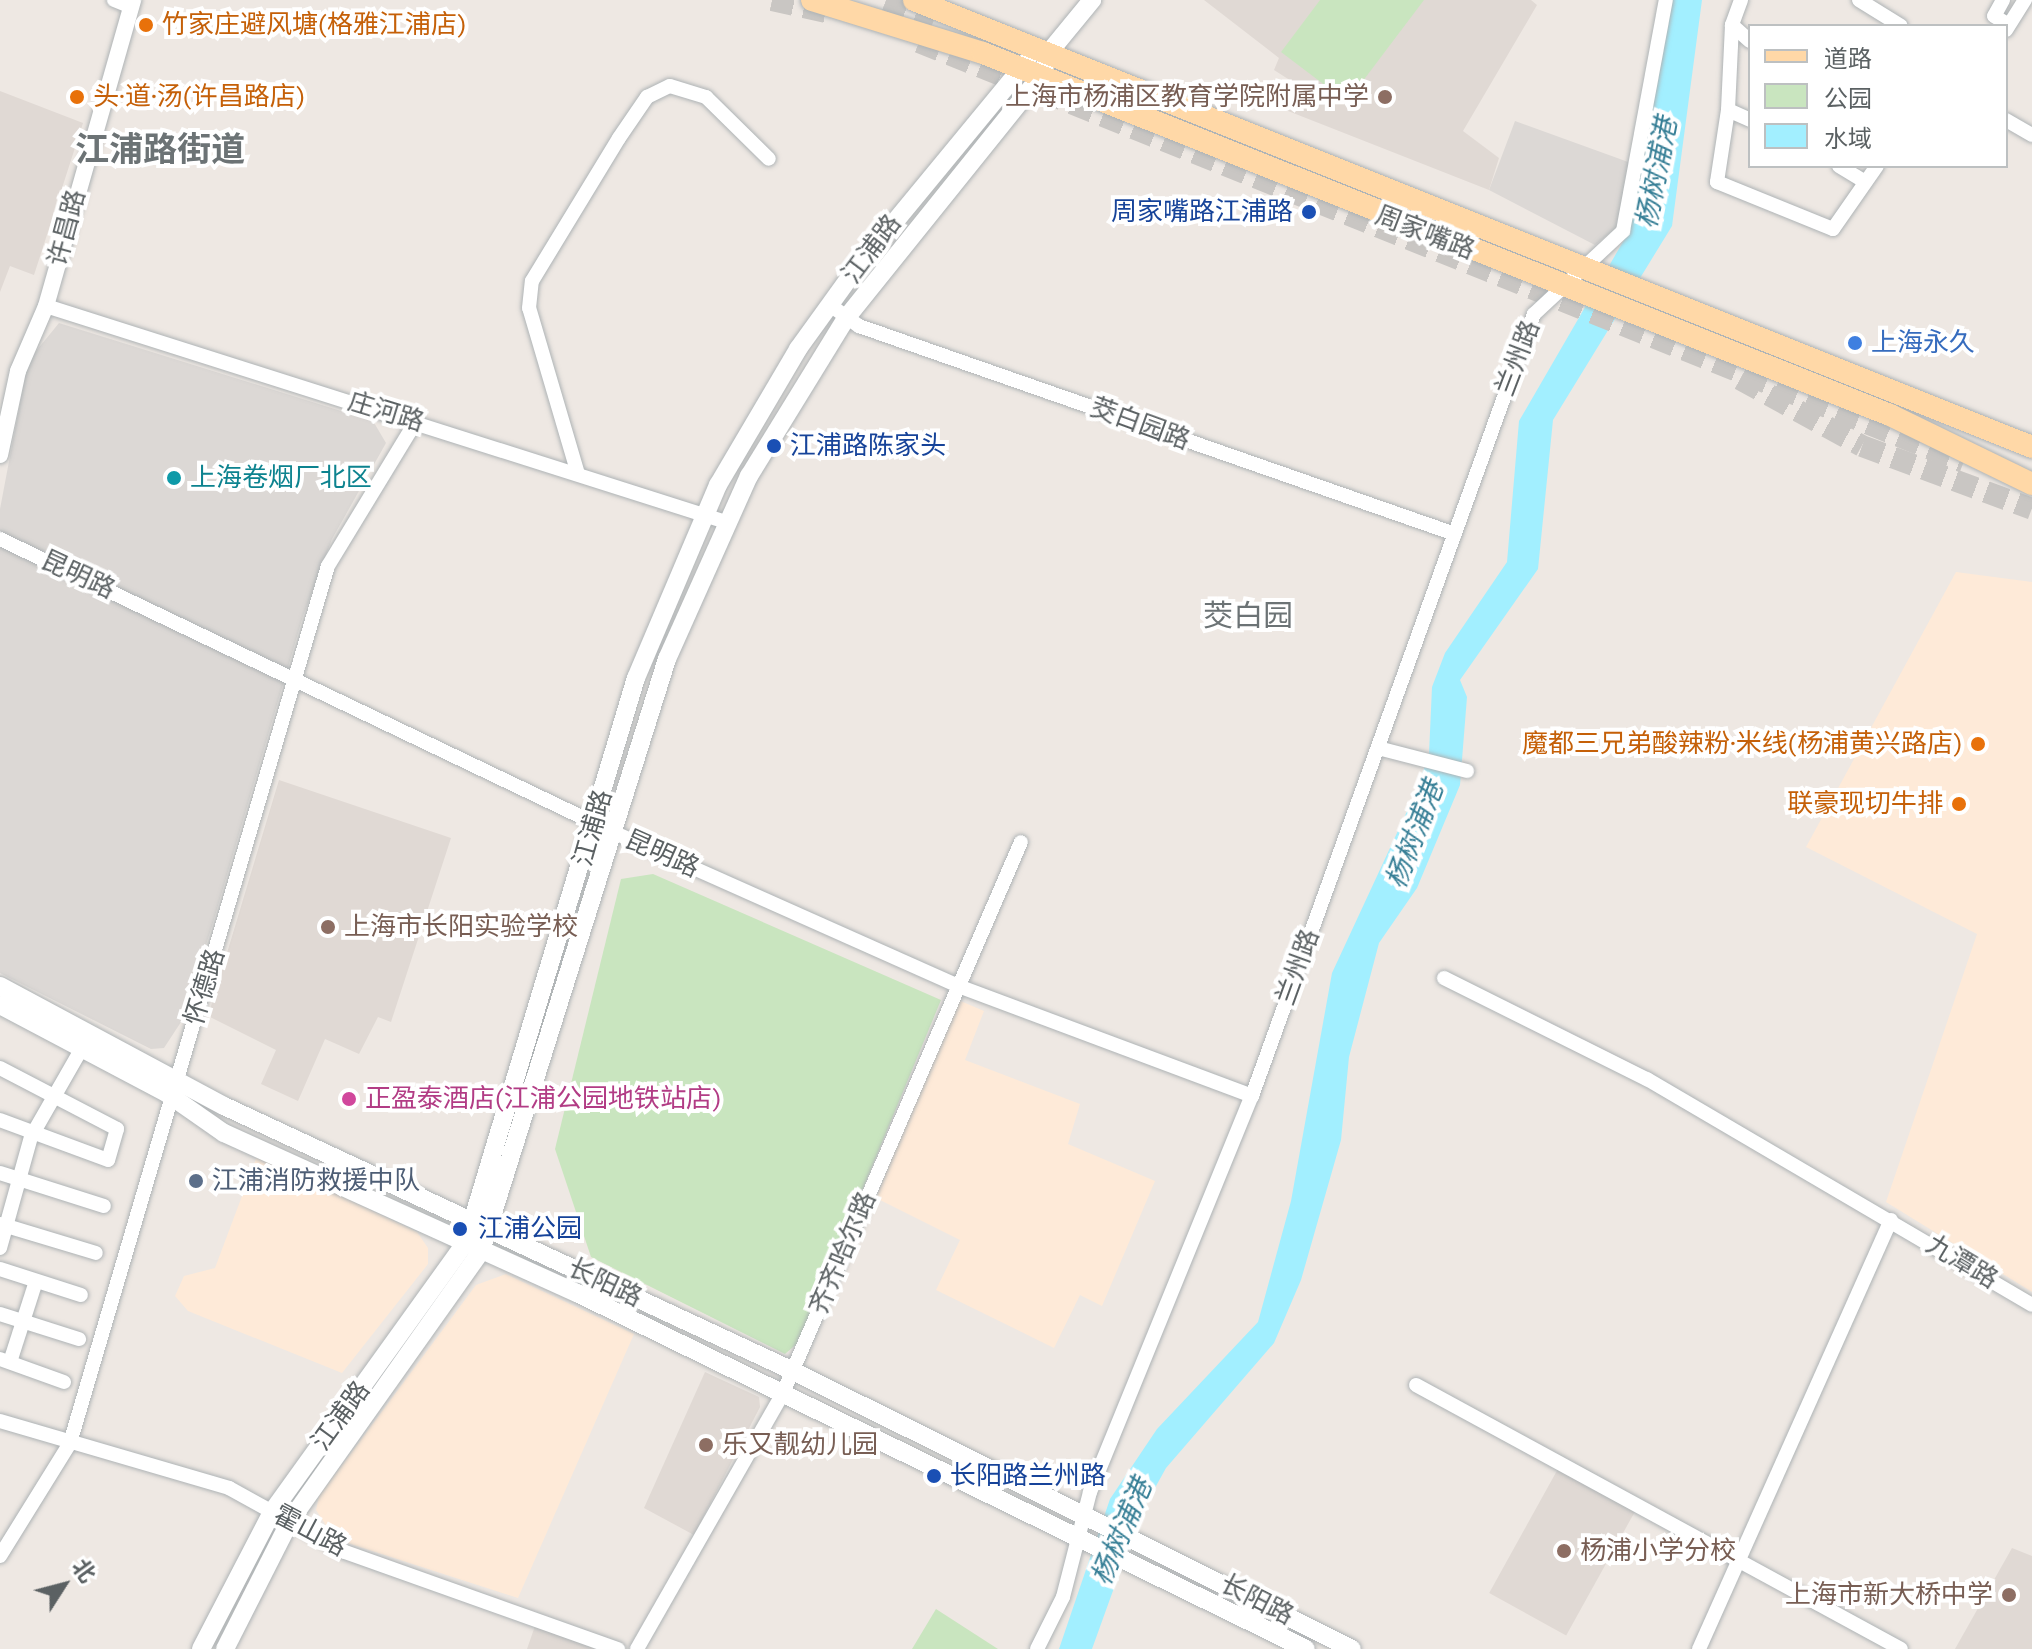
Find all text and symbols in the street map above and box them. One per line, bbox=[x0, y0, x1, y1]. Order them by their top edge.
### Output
place label: 竹家庄避风塘(格雅江浦店) bbox=[162, 9, 466, 41]
marker: 竹家庄避风塘(格雅江浦店) bbox=[137, 16, 155, 34]
legend bbox=[1748, 24, 2008, 168]
text: 道路 bbox=[1824, 45, 1872, 73]
place label: 头·道·汤(许昌路店) bbox=[93, 81, 305, 113]
place label: 上海市杨浦区教育学院附属中学 bbox=[1005, 81, 1369, 113]
text: 公园 bbox=[1824, 85, 1872, 113]
marker: 头·道·汤(许昌路店) bbox=[68, 88, 86, 106]
marker: 上海市杨浦区教育学院附属中学 bbox=[1376, 88, 1394, 106]
water label: 杨树浦港 bbox=[1630, 115, 1684, 231]
text: 水域 bbox=[1824, 125, 1872, 153]
district label: 江浦路街道 bbox=[75, 130, 245, 170]
street label: 许昌路 bbox=[42, 186, 92, 270]
place label: 周家嘴路江浦路 bbox=[1111, 196, 1293, 228]
street label: 周家嘴路 bbox=[1371, 200, 1479, 266]
marker: 周家嘴路江浦路 bbox=[1300, 203, 1318, 221]
street label: 江浦路 bbox=[836, 208, 908, 290]
street label: 兰州路 bbox=[1489, 316, 1547, 400]
place label: 上海永久 bbox=[1871, 327, 1975, 359]
marker: 上海永久 bbox=[1846, 334, 1864, 352]
street label: 庄河路 bbox=[344, 386, 428, 438]
street label: 茭白园路 bbox=[1086, 392, 1194, 456]
place label: 江浦路陈家头 bbox=[790, 430, 946, 462]
marker: 江浦路陈家头 bbox=[765, 437, 783, 455]
place label: 上海卷烟厂北区 bbox=[190, 462, 372, 494]
marker: 上海卷烟厂北区 bbox=[165, 469, 183, 487]
street label: 昆明路 bbox=[36, 544, 120, 606]
district label: 茭白园 bbox=[1203, 598, 1293, 634]
place label: 魔都三兄弟酸辣粉·米线(杨浦黄兴路店) bbox=[1522, 728, 1962, 760]
marker: 魔都三兄弟酸辣粉·米线(杨浦黄兴路店) bbox=[1969, 735, 1987, 753]
water label: 杨树浦港 bbox=[1379, 777, 1451, 893]
street label: 江浦路 bbox=[567, 786, 619, 870]
place label: 联豪现切牛排 bbox=[1787, 788, 1943, 820]
marker: 联豪现切牛排 bbox=[1950, 795, 1968, 813]
street label: 昆明路 bbox=[620, 824, 704, 884]
place label: 上海市长阳实验学校 bbox=[344, 911, 578, 943]
marker: 上海市长阳实验学校 bbox=[319, 918, 337, 936]
street label: 兰州路 bbox=[1270, 925, 1326, 1009]
street label: 怀德路 bbox=[179, 945, 231, 1029]
place label: 正盈泰酒店(江浦公园地铁站店) bbox=[365, 1083, 721, 1115]
marker: 正盈泰酒店(江浦公园地铁站店) bbox=[340, 1090, 358, 1108]
place label: 江浦消防救援中队 bbox=[212, 1165, 420, 1197]
marker: 江浦消防救援中队 bbox=[187, 1172, 205, 1190]
street label: 齐齐哈尔路 bbox=[803, 1187, 883, 1319]
place label: 江浦公园 bbox=[478, 1213, 582, 1245]
marker: 江浦公园 bbox=[449, 1218, 471, 1240]
street label: 九潭路 bbox=[1921, 1229, 2003, 1295]
street label: 长阳路 bbox=[563, 1252, 647, 1314]
street label: 江浦路 bbox=[305, 1375, 377, 1457]
place label: 乐又靓幼儿园 bbox=[722, 1429, 878, 1461]
marker: 乐又靓幼儿园 bbox=[697, 1436, 715, 1454]
place label: 长阳路兰州路 bbox=[950, 1460, 1106, 1492]
marker: 长阳路兰州路 bbox=[925, 1467, 943, 1485]
water label: 杨树浦港 bbox=[1085, 1474, 1159, 1590]
street label: 霍山路 bbox=[268, 1499, 352, 1563]
place label: 杨浦小学分校 bbox=[1580, 1535, 1736, 1567]
marker: 杨浦小学分校 bbox=[1555, 1542, 1573, 1560]
north arrow bbox=[24, 1545, 104, 1625]
text: 北 bbox=[67, 1554, 100, 1587]
street label: 长阳路 bbox=[1215, 1568, 1299, 1632]
place label: 上海市新大桥中学 bbox=[1785, 1579, 1993, 1611]
marker: 上海市新大桥中学 bbox=[2000, 1586, 2018, 1604]

